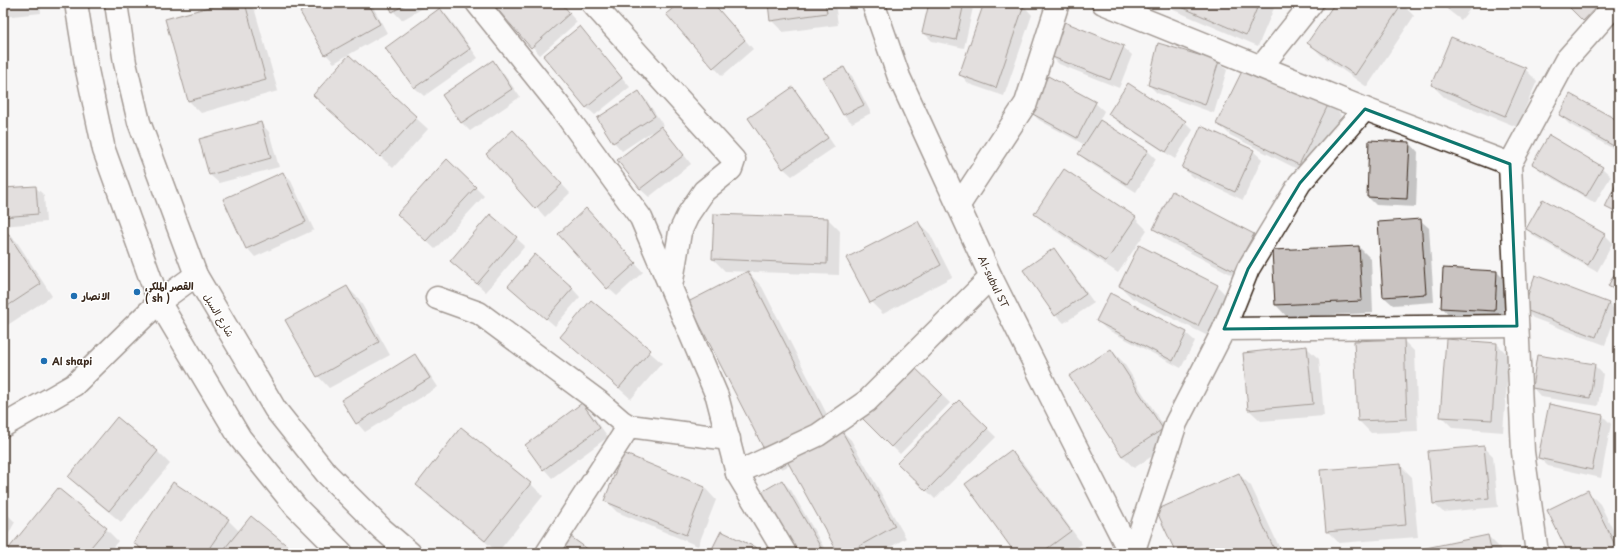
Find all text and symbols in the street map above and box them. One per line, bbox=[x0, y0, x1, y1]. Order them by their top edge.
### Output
street label: Al-subul ST bbox=[975, 253, 1013, 310]
place label: القصر الملكي ( sh ) bbox=[145, 278, 194, 305]
marker: القصر الملكي ( sh ) bbox=[132, 287, 142, 297]
place label: الانصار bbox=[81, 288, 110, 303]
street label: شارع السبل bbox=[200, 290, 238, 340]
marker: الانصار bbox=[69, 291, 79, 301]
place label: Al shapi bbox=[51, 353, 92, 368]
marker: Al shapi bbox=[39, 356, 49, 366]

